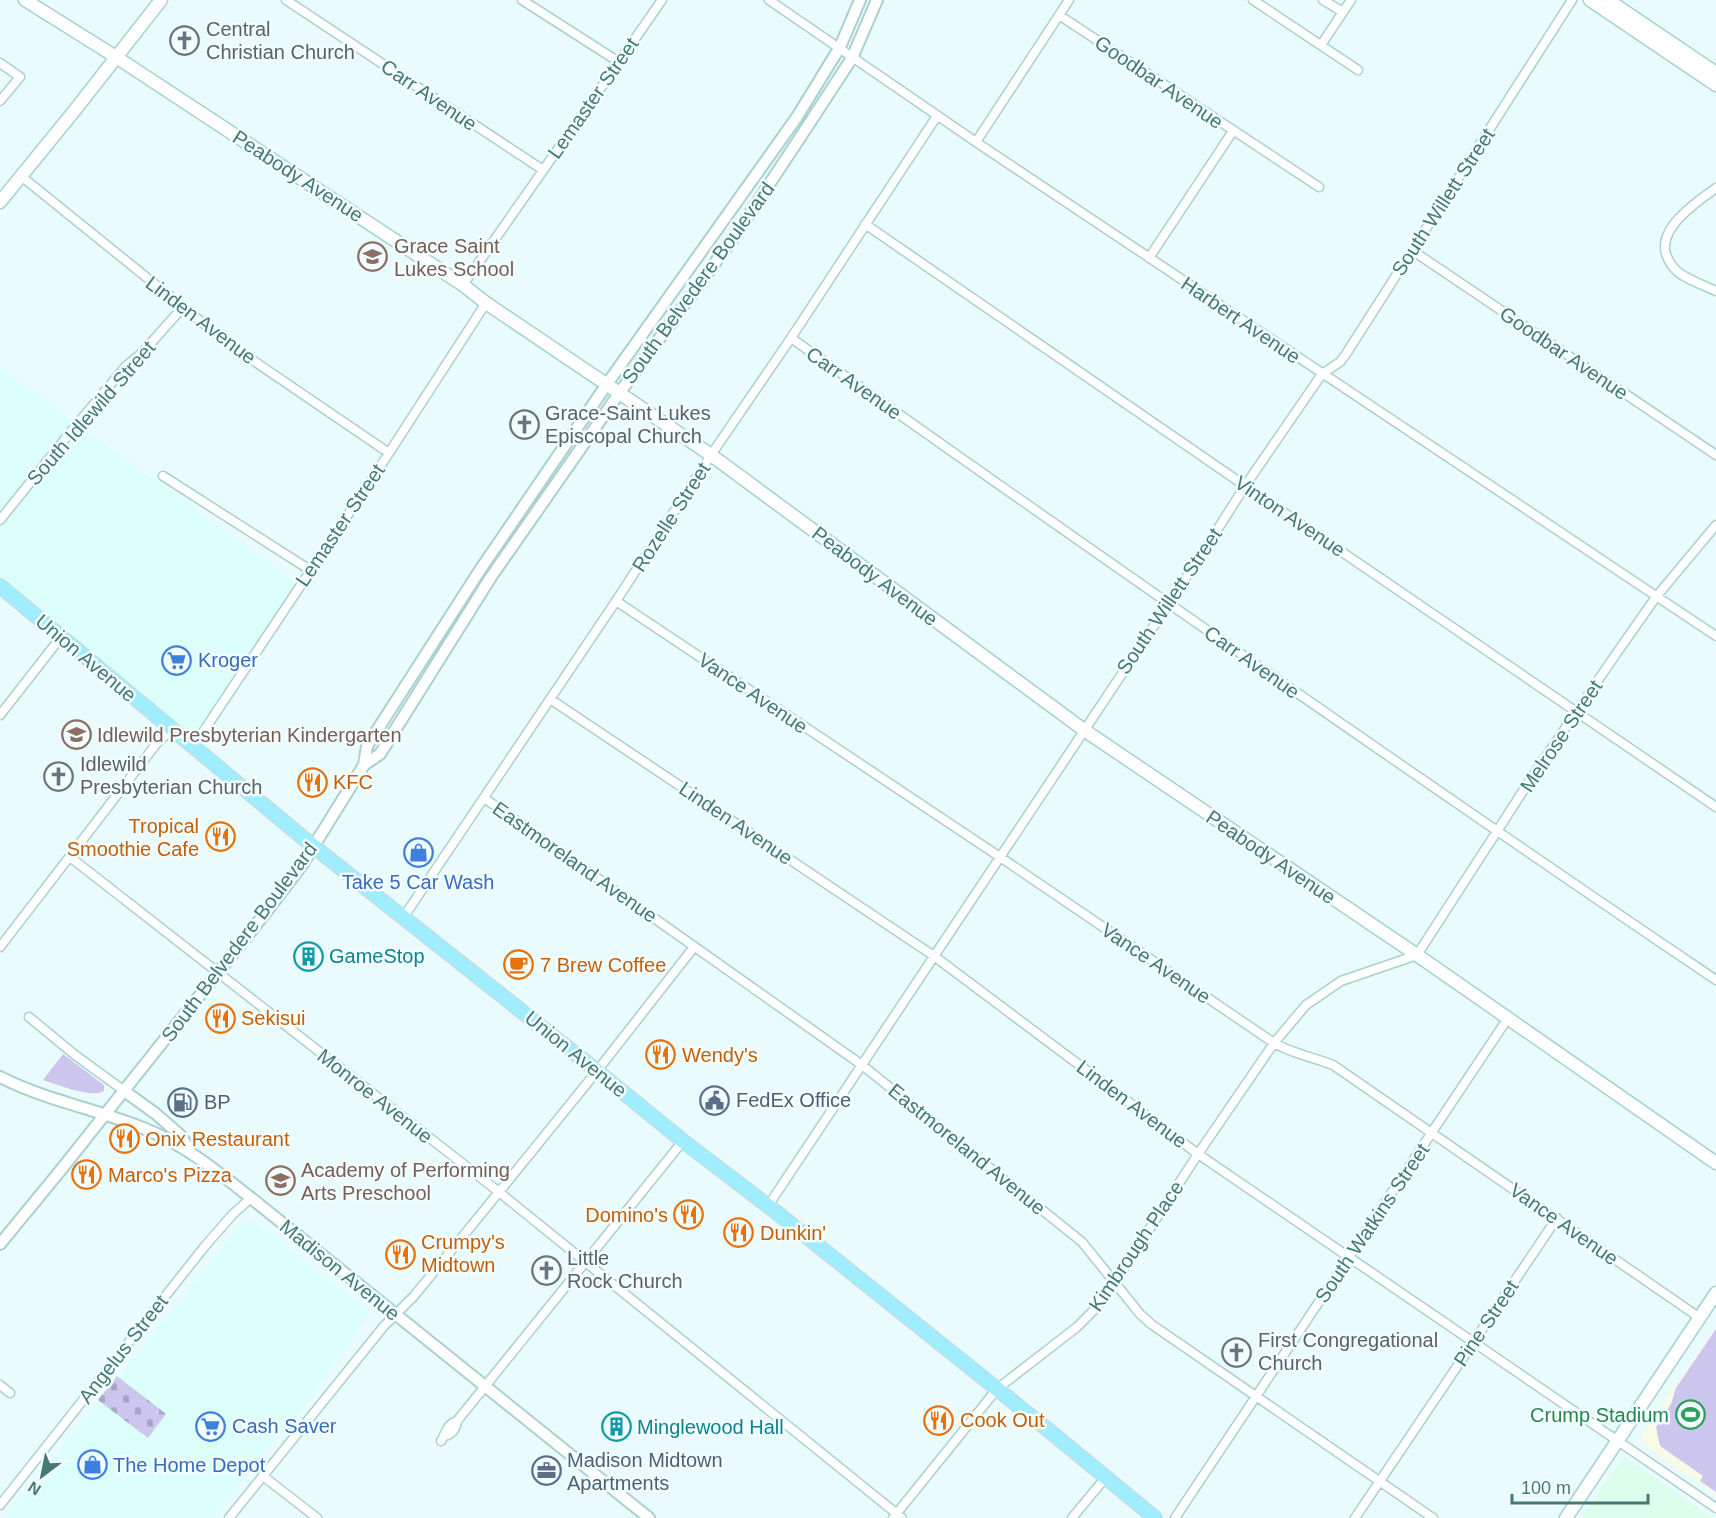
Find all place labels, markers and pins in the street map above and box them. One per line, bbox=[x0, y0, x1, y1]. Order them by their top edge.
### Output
place label: Central Christian Church bbox=[206, 18, 355, 63]
church icon: Central Christian Church bbox=[169, 25, 201, 57]
place label: Grace Saint Lukes School bbox=[394, 235, 514, 280]
school or university icon: Grace Saint Lukes School bbox=[357, 241, 389, 273]
place label: Grace-Saint Lukes Episcopal Church bbox=[545, 402, 711, 447]
church icon: Grace-Saint Lukes Episcopal Church bbox=[508, 409, 540, 441]
supermarket icon: Kroger bbox=[161, 644, 193, 676]
place label: Kroger bbox=[198, 649, 258, 671]
school or university icon: Idlewild Presbyterian Kindergarten bbox=[60, 719, 92, 751]
place label: Idlewild Presbyterian Kindergarten bbox=[97, 724, 402, 746]
place label: Idlewild Presbyterian Church bbox=[80, 753, 262, 798]
church icon: Idlewild Presbyterian Church bbox=[43, 760, 75, 792]
restaurant icon: KFC bbox=[296, 766, 328, 798]
place label: KFC bbox=[333, 771, 373, 793]
place label: Tropical Smoothie Cafe bbox=[67, 815, 199, 860]
restaurant icon: Tropical Smoothie Cafe bbox=[204, 821, 236, 853]
shop icon: Take 5 Car Wash bbox=[402, 836, 434, 868]
place label: Take 5 Car Wash bbox=[342, 871, 494, 893]
building icon: GameStop bbox=[292, 940, 324, 972]
place label: GameStop bbox=[329, 945, 425, 967]
cafe icon: 7 Brew Coffee bbox=[503, 949, 535, 981]
place label: 7 Brew Coffee bbox=[540, 954, 666, 976]
restaurant icon: Sekisui bbox=[204, 1002, 236, 1034]
place label: Sekisui bbox=[241, 1007, 305, 1029]
restaurant icon: Wendy's bbox=[645, 1039, 677, 1071]
place label: Wendy's bbox=[682, 1044, 758, 1066]
public building icon: FedEx Office bbox=[699, 1084, 731, 1116]
fuel station icon: BP bbox=[167, 1086, 199, 1118]
place label: FedEx Office bbox=[736, 1089, 851, 1111]
place label: BP bbox=[204, 1091, 231, 1113]
restaurant icon: Onix Restaurant bbox=[108, 1123, 140, 1155]
place label: Onix Restaurant bbox=[145, 1128, 290, 1150]
restaurant icon: Marco's Pizza bbox=[71, 1159, 103, 1191]
place label: Academy of Performing Arts Preschool bbox=[301, 1159, 510, 1204]
place label: Marco's Pizza bbox=[108, 1164, 233, 1186]
school or university icon: Academy of Performing Arts Preschool bbox=[264, 1165, 296, 1197]
restaurant icon: Domino's bbox=[673, 1199, 705, 1231]
place label: Domino's bbox=[585, 1204, 668, 1226]
restaurant icon: Dunkin' bbox=[723, 1217, 755, 1249]
place label: Dunkin' bbox=[760, 1222, 826, 1244]
place label: Crumpy's Midtown bbox=[421, 1231, 505, 1276]
restaurant icon: Crumpy's Midtown bbox=[384, 1238, 416, 1270]
place label: Little Rock Church bbox=[567, 1247, 683, 1292]
church icon: Little Rock Church bbox=[530, 1254, 562, 1286]
place label: First Congregational Church bbox=[1258, 1329, 1438, 1374]
church icon: First Congregational Church bbox=[1221, 1336, 1253, 1368]
sports icon: Crump Stadium bbox=[1674, 1399, 1706, 1431]
restaurant icon: Cook Out bbox=[923, 1404, 955, 1436]
place label: Crump Stadium bbox=[1530, 1404, 1669, 1426]
place label: Cook Out bbox=[960, 1409, 1045, 1431]
supermarket icon: Cash Saver bbox=[195, 1410, 227, 1442]
building icon: Minglewood Hall bbox=[600, 1411, 632, 1443]
place label: Cash Saver bbox=[232, 1415, 337, 1437]
place label: Minglewood Hall bbox=[637, 1416, 784, 1438]
shop icon: The Home Depot bbox=[76, 1449, 108, 1481]
place label: Madison Midtown Apartments bbox=[567, 1449, 723, 1494]
place label: The Home Depot bbox=[113, 1454, 266, 1476]
office icon: Madison Midtown Apartments bbox=[530, 1455, 562, 1487]

